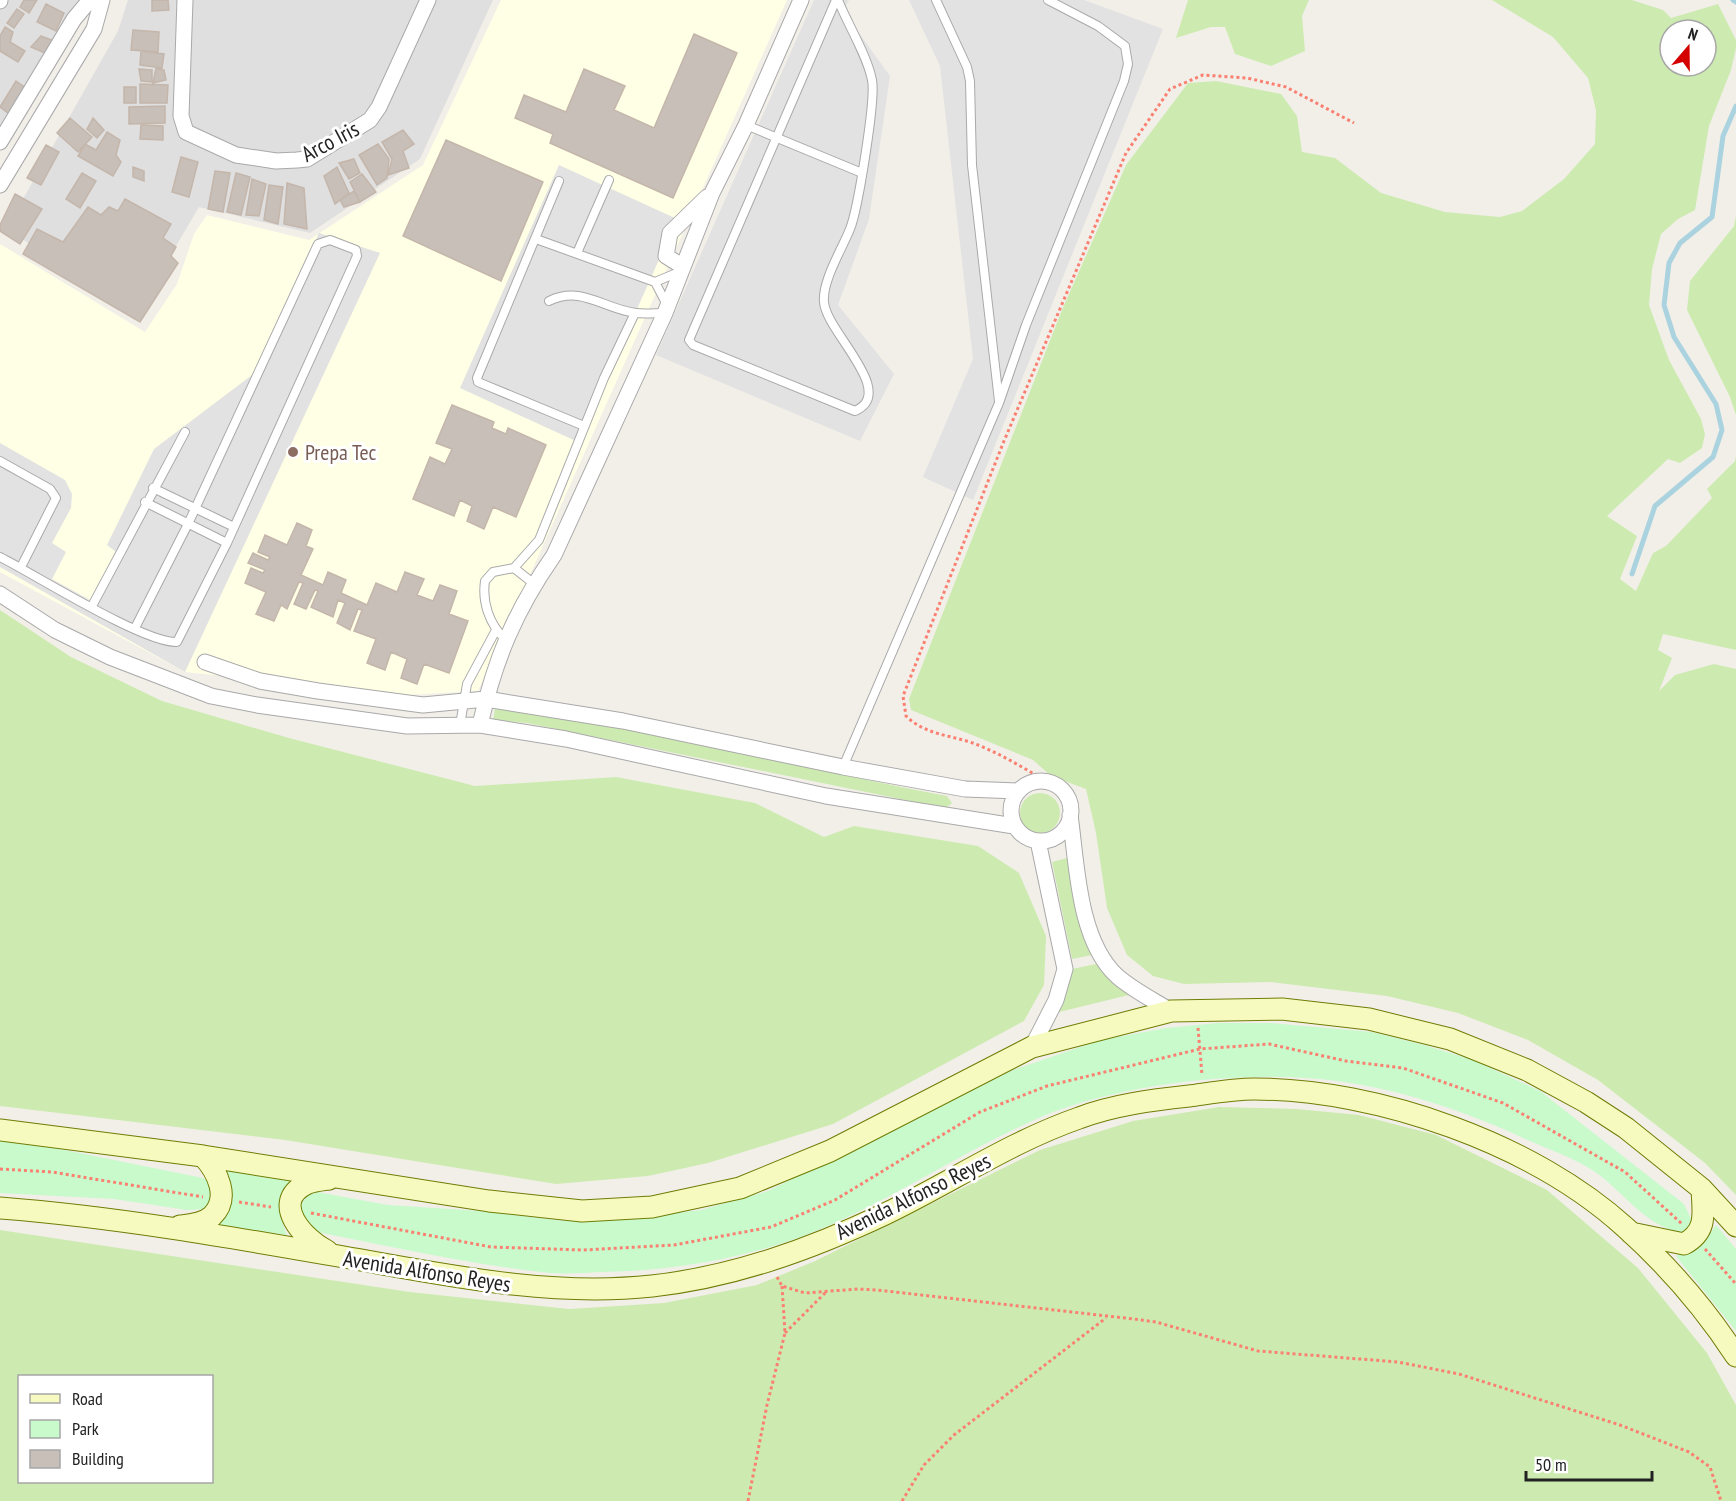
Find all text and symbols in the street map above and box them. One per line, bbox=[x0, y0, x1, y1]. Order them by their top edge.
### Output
north arrow bbox=[1658, 18, 1718, 78]
text: N bbox=[1686, 23, 1701, 45]
street label: Arco Iris bbox=[296, 114, 364, 168]
place label: Prepa Tec bbox=[305, 438, 376, 466]
marker: Prepa Tec bbox=[286, 445, 300, 459]
street label: Avenida Alfonso Reyes bbox=[831, 1146, 995, 1246]
street label: Avenida Alfonso Reyes bbox=[341, 1244, 513, 1298]
legend bbox=[18, 1375, 213, 1483]
text: Road bbox=[72, 1387, 103, 1410]
text: Park bbox=[72, 1417, 99, 1440]
scale bar bbox=[1526, 1444, 1652, 1482]
text: Building bbox=[72, 1447, 124, 1470]
text: 50 m bbox=[1535, 1453, 1567, 1476]

